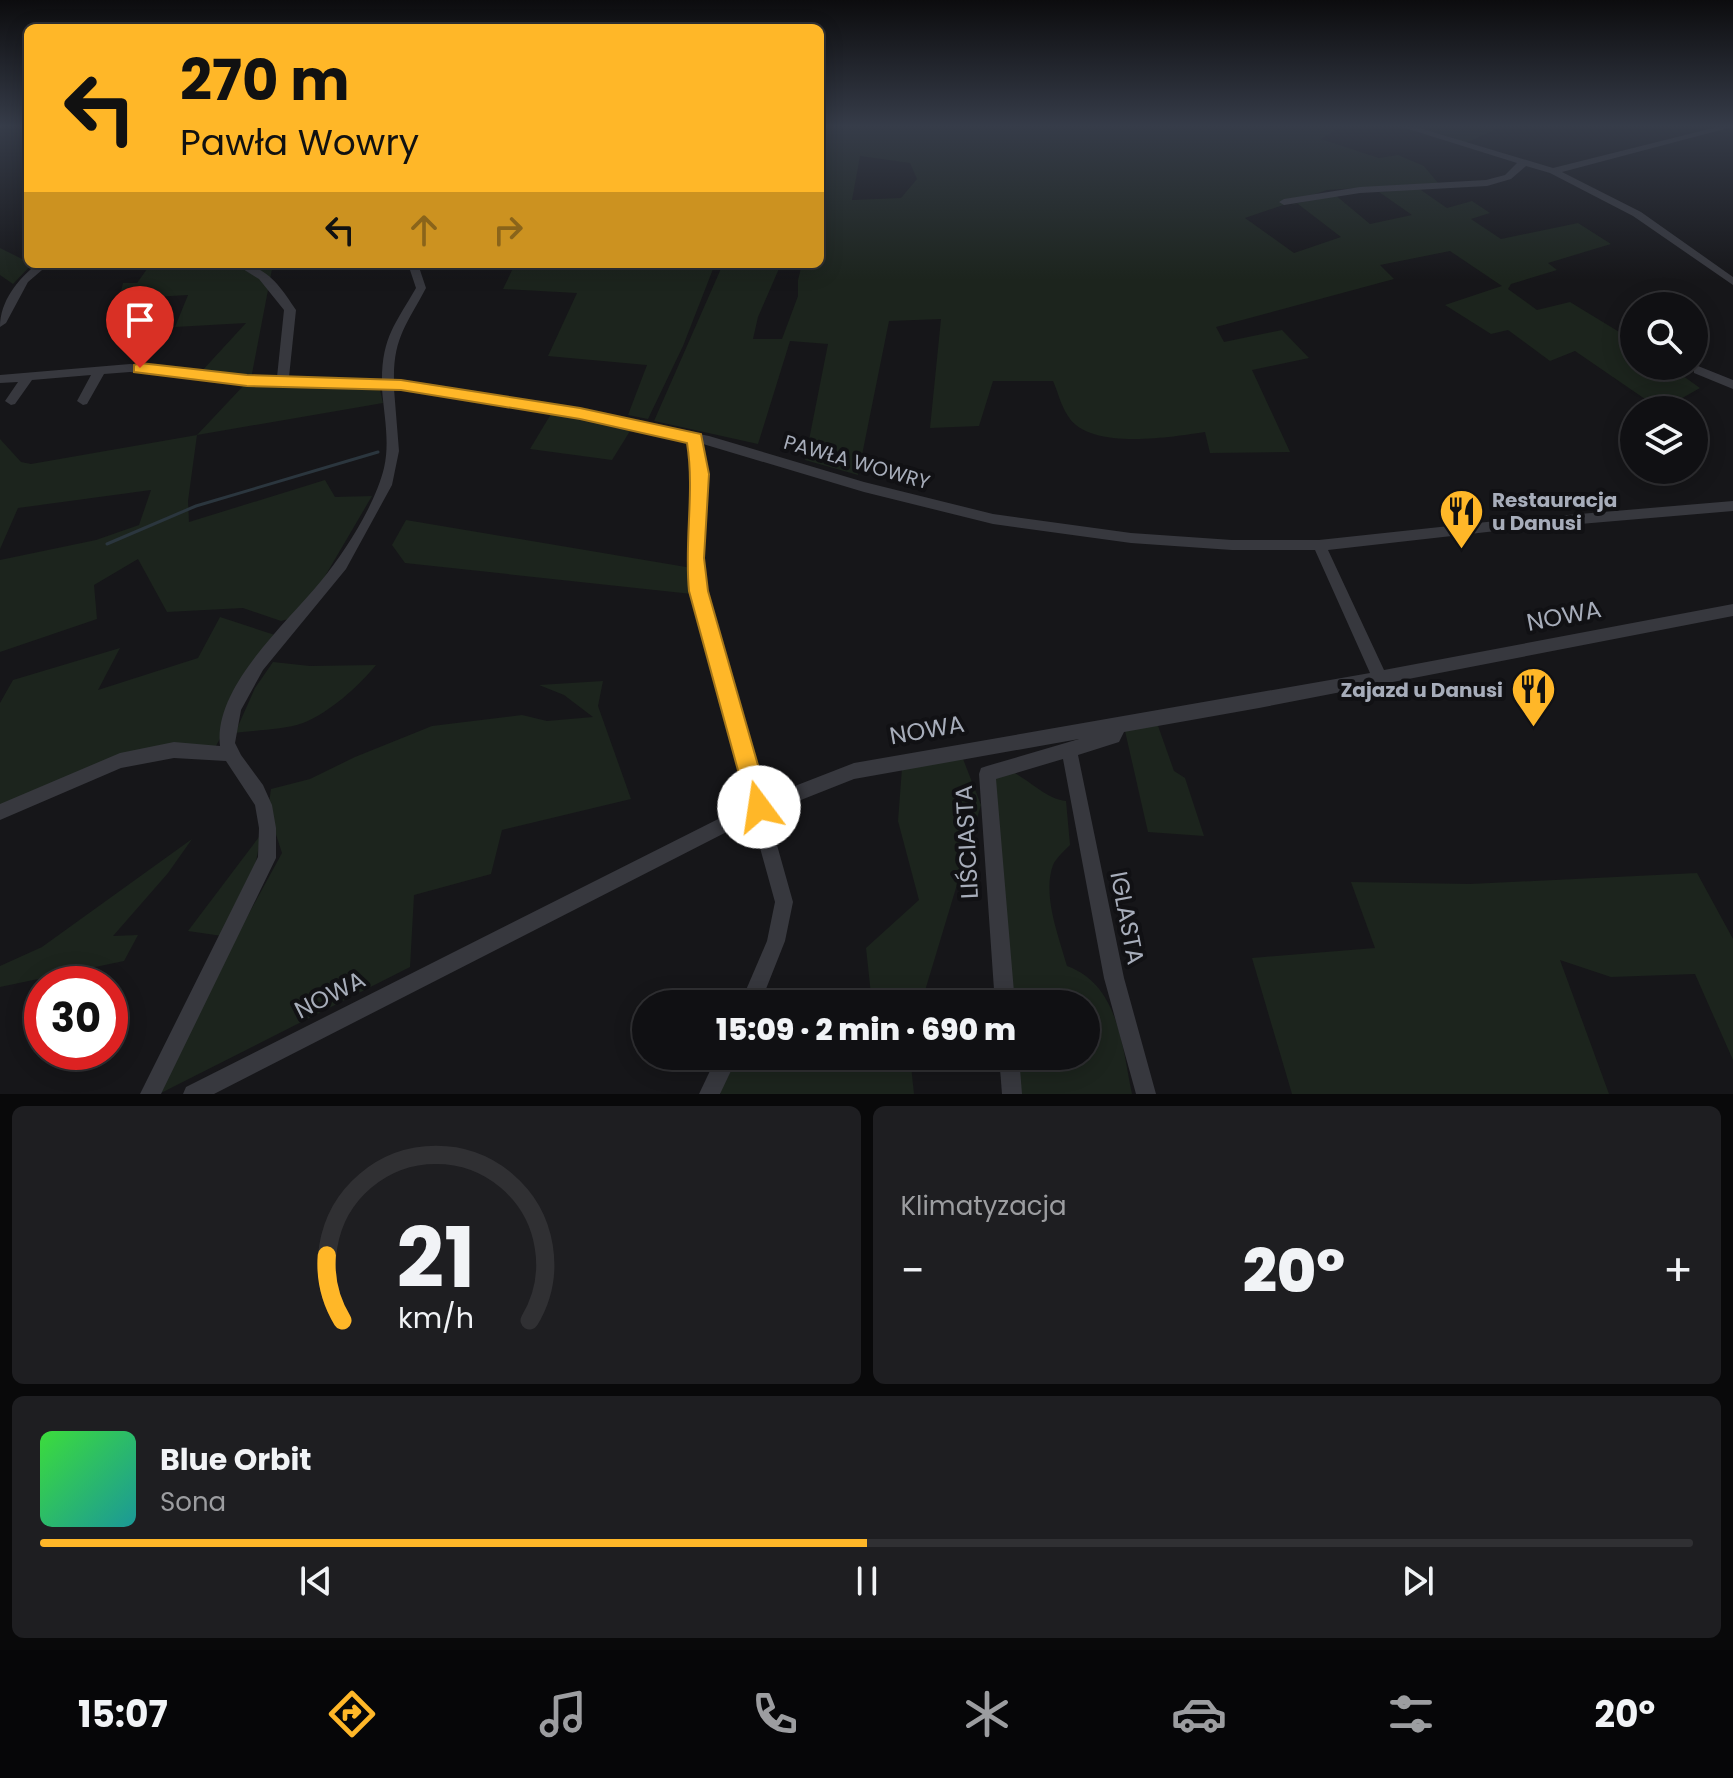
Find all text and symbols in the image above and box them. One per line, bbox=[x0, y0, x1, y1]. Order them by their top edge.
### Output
text: 270 m bbox=[180, 41, 350, 120]
icon: left bbox=[48, 56, 152, 160]
text: Pawła Wowry bbox=[180, 117, 419, 168]
icon: left bbox=[318, 208, 362, 252]
icon: ahead bbox=[402, 208, 446, 252]
icon: right bbox=[486, 208, 530, 252]
pin bbox=[106, 286, 174, 368]
map controls bbox=[1620, 292, 1708, 484]
button: search bbox=[1620, 292, 1708, 380]
icon: arrive bbox=[118, 298, 162, 342]
button: layers bbox=[1620, 396, 1708, 484]
street label: PAWŁA WOWRY bbox=[781, 428, 934, 496]
place label: Restauracja u Danusi bbox=[1492, 486, 1617, 537]
restaurant icon: Restauracja u Danusi bbox=[1437, 487, 1485, 550]
street label: NOWA bbox=[1524, 592, 1604, 639]
restaurant icon: Zajazd u Danusi bbox=[1510, 666, 1558, 729]
place label: Zajazd u Danusi bbox=[1340, 676, 1503, 704]
street label: NOWA bbox=[887, 707, 967, 752]
position arrow bbox=[717, 765, 801, 849]
street label: LIŚCIASTA bbox=[947, 784, 986, 900]
street label: IGLASTA bbox=[1102, 868, 1153, 967]
street label: NOWA bbox=[289, 963, 371, 1026]
speed limit sign: 30 bbox=[24, 966, 128, 1070]
text: 15:09 · 2 min · 690 m bbox=[716, 1008, 1016, 1051]
text: Klimatyzacja bbox=[901, 1188, 1067, 1224]
text: 21 bbox=[397, 1200, 476, 1316]
text: 20° bbox=[1243, 1229, 1345, 1313]
text: − bbox=[901, 1240, 925, 1301]
text: + bbox=[1663, 1240, 1693, 1301]
text: km/h bbox=[398, 1298, 474, 1338]
text: Blue Orbit bbox=[160, 1438, 312, 1481]
text: Sona bbox=[160, 1484, 226, 1520]
icon: previous bbox=[294, 1559, 338, 1603]
icon: pause bbox=[845, 1559, 889, 1603]
icon: next bbox=[1396, 1559, 1440, 1603]
icon: directions bbox=[324, 1686, 380, 1742]
icon: music bbox=[535, 1686, 591, 1742]
icon: phone bbox=[747, 1686, 803, 1742]
icon: climate bbox=[959, 1686, 1015, 1742]
icon: car bbox=[1171, 1686, 1227, 1742]
icon: filters bbox=[1383, 1686, 1439, 1742]
text: 15:07 bbox=[78, 1689, 168, 1740]
text: 20° bbox=[1594, 1689, 1655, 1740]

